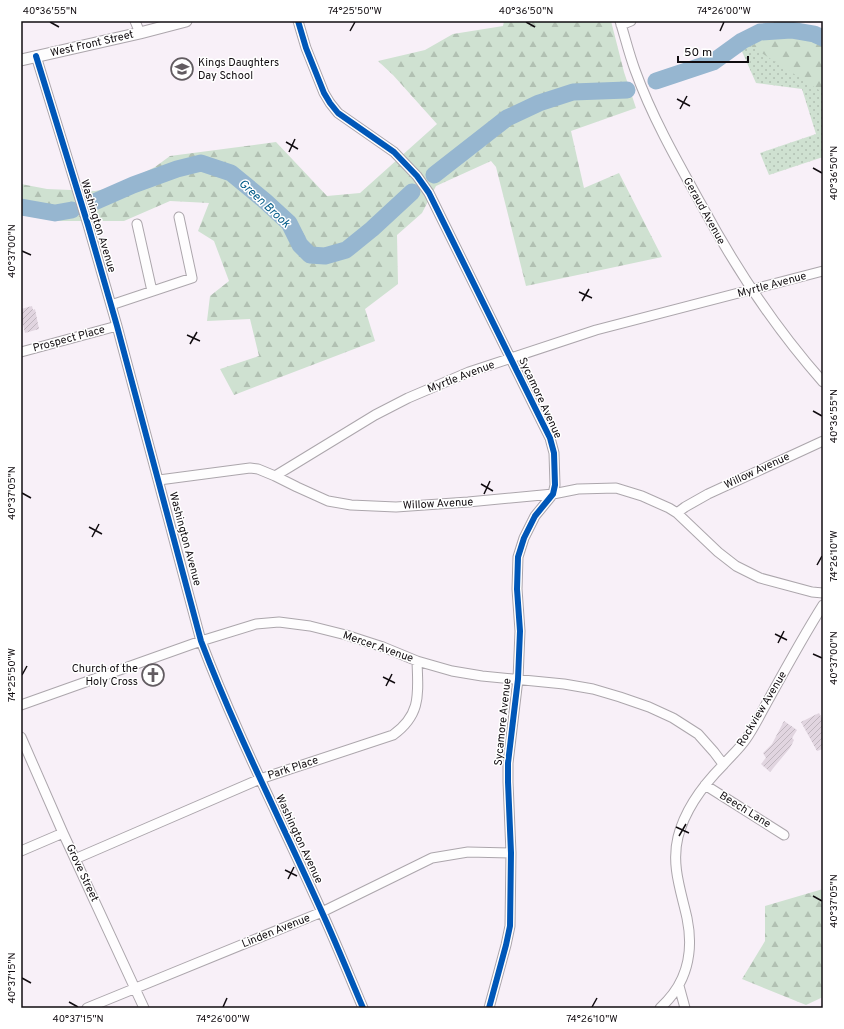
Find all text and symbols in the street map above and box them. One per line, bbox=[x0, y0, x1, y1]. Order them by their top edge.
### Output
text: 40°36'55"N bbox=[23, 5, 77, 18]
text: 74°25'50"W bbox=[328, 5, 382, 18]
text: 40°36'50"N bbox=[499, 5, 553, 18]
text: 74°26'00"W bbox=[697, 5, 751, 18]
street label: West Front Street bbox=[49, 28, 135, 60]
scale bar bbox=[678, 38, 748, 64]
text: 50 m bbox=[684, 45, 712, 61]
school or university icon: Kings Daughters Day School bbox=[169, 56, 195, 82]
place label: Kings Daughters Day School bbox=[198, 56, 279, 83]
text: 40°36'50"N bbox=[828, 146, 841, 200]
street label: Geraud Avenue bbox=[680, 175, 728, 247]
water label: Green Brook bbox=[235, 176, 294, 233]
street label: Washington Avenue bbox=[77, 178, 119, 274]
text: 40°37'00"N bbox=[6, 224, 19, 278]
street label: Myrtle Avenue bbox=[736, 269, 808, 301]
street label: Prospect Place bbox=[31, 323, 107, 355]
street label: Sycamore Avenue bbox=[515, 355, 565, 441]
street label: Myrtle Avenue bbox=[425, 358, 497, 396]
text: 40°36'55"N bbox=[828, 389, 841, 443]
street label: Willow Avenue bbox=[722, 450, 792, 492]
text: 40°37'05"N bbox=[6, 466, 19, 520]
street label: Washington Avenue bbox=[166, 490, 204, 588]
street label: Willow Avenue bbox=[402, 495, 474, 513]
text: 74°26'10"W bbox=[828, 530, 841, 582]
street label: Mercer Avenue bbox=[341, 628, 415, 666]
text: 40°37'00"N bbox=[828, 631, 841, 685]
text: 74°25'50"W bbox=[6, 648, 19, 702]
place label: Church of the Holy Cross bbox=[72, 662, 138, 689]
church icon: Church of the Holy Cross bbox=[140, 662, 166, 688]
street label: Rockview Avenue bbox=[734, 669, 790, 749]
street label: Sycamore Avenue bbox=[491, 677, 515, 766]
street label: Park Place bbox=[266, 753, 320, 783]
street label: Beech Lane bbox=[717, 789, 773, 831]
street label: Washington Avenue bbox=[272, 792, 326, 886]
street label: Grove Street bbox=[63, 842, 101, 904]
text: 40°37'05"N bbox=[828, 874, 841, 928]
street label: Linden Avenue bbox=[240, 911, 312, 951]
text: 40°37'15"N bbox=[6, 952, 19, 1004]
text: 40°37'15"N bbox=[52, 1013, 104, 1026]
text: 74°26'00"W bbox=[196, 1013, 250, 1026]
text: 74°26'10"W bbox=[566, 1013, 618, 1026]

